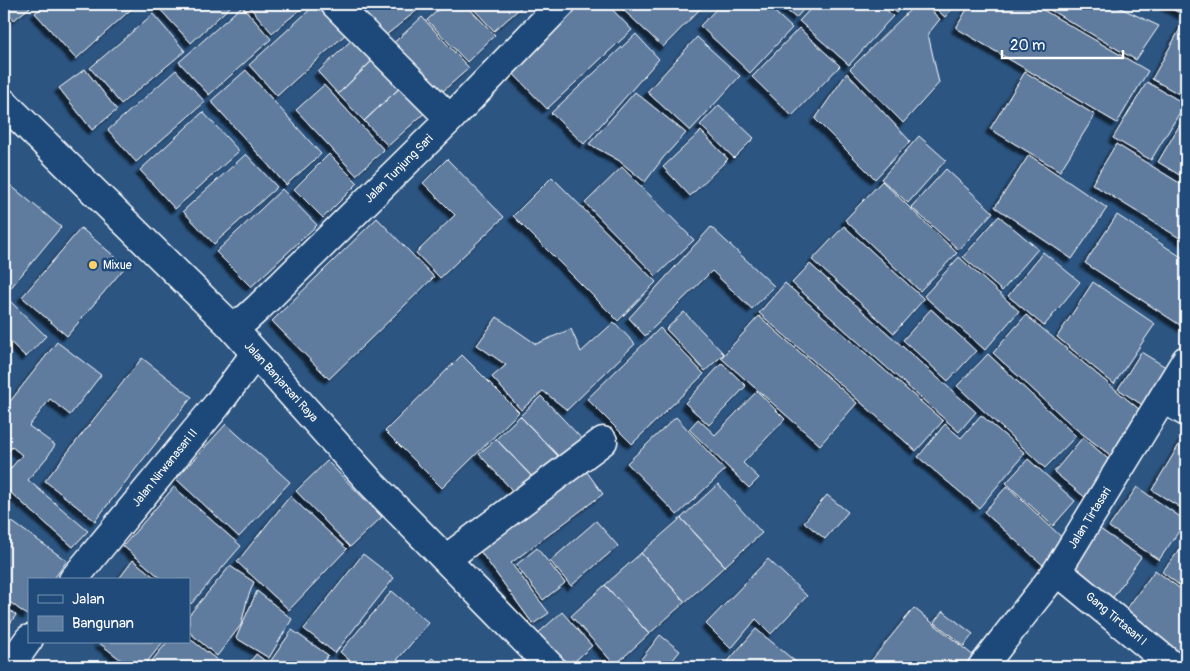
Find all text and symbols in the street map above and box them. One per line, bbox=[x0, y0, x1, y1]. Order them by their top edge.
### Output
scale bar bbox=[1002, 28, 1124, 60]
text: 20 m bbox=[1010, 36, 1045, 55]
street label: Jalan Tunjung Sari bbox=[362, 132, 436, 206]
place label: Mixue bbox=[103, 258, 132, 273]
marker: Mixue bbox=[87, 259, 99, 271]
street label: Jalan Banjarsari Raya bbox=[241, 339, 321, 426]
street label: Jalan Nirwanasari II bbox=[129, 426, 201, 510]
street label: Jalan Tirtasari bbox=[1065, 484, 1115, 552]
legend bbox=[28, 578, 190, 644]
street label: Gang Tirtasari I bbox=[1082, 589, 1150, 649]
text: Jalan bbox=[72, 590, 105, 609]
text: Bangunan bbox=[72, 614, 134, 633]

